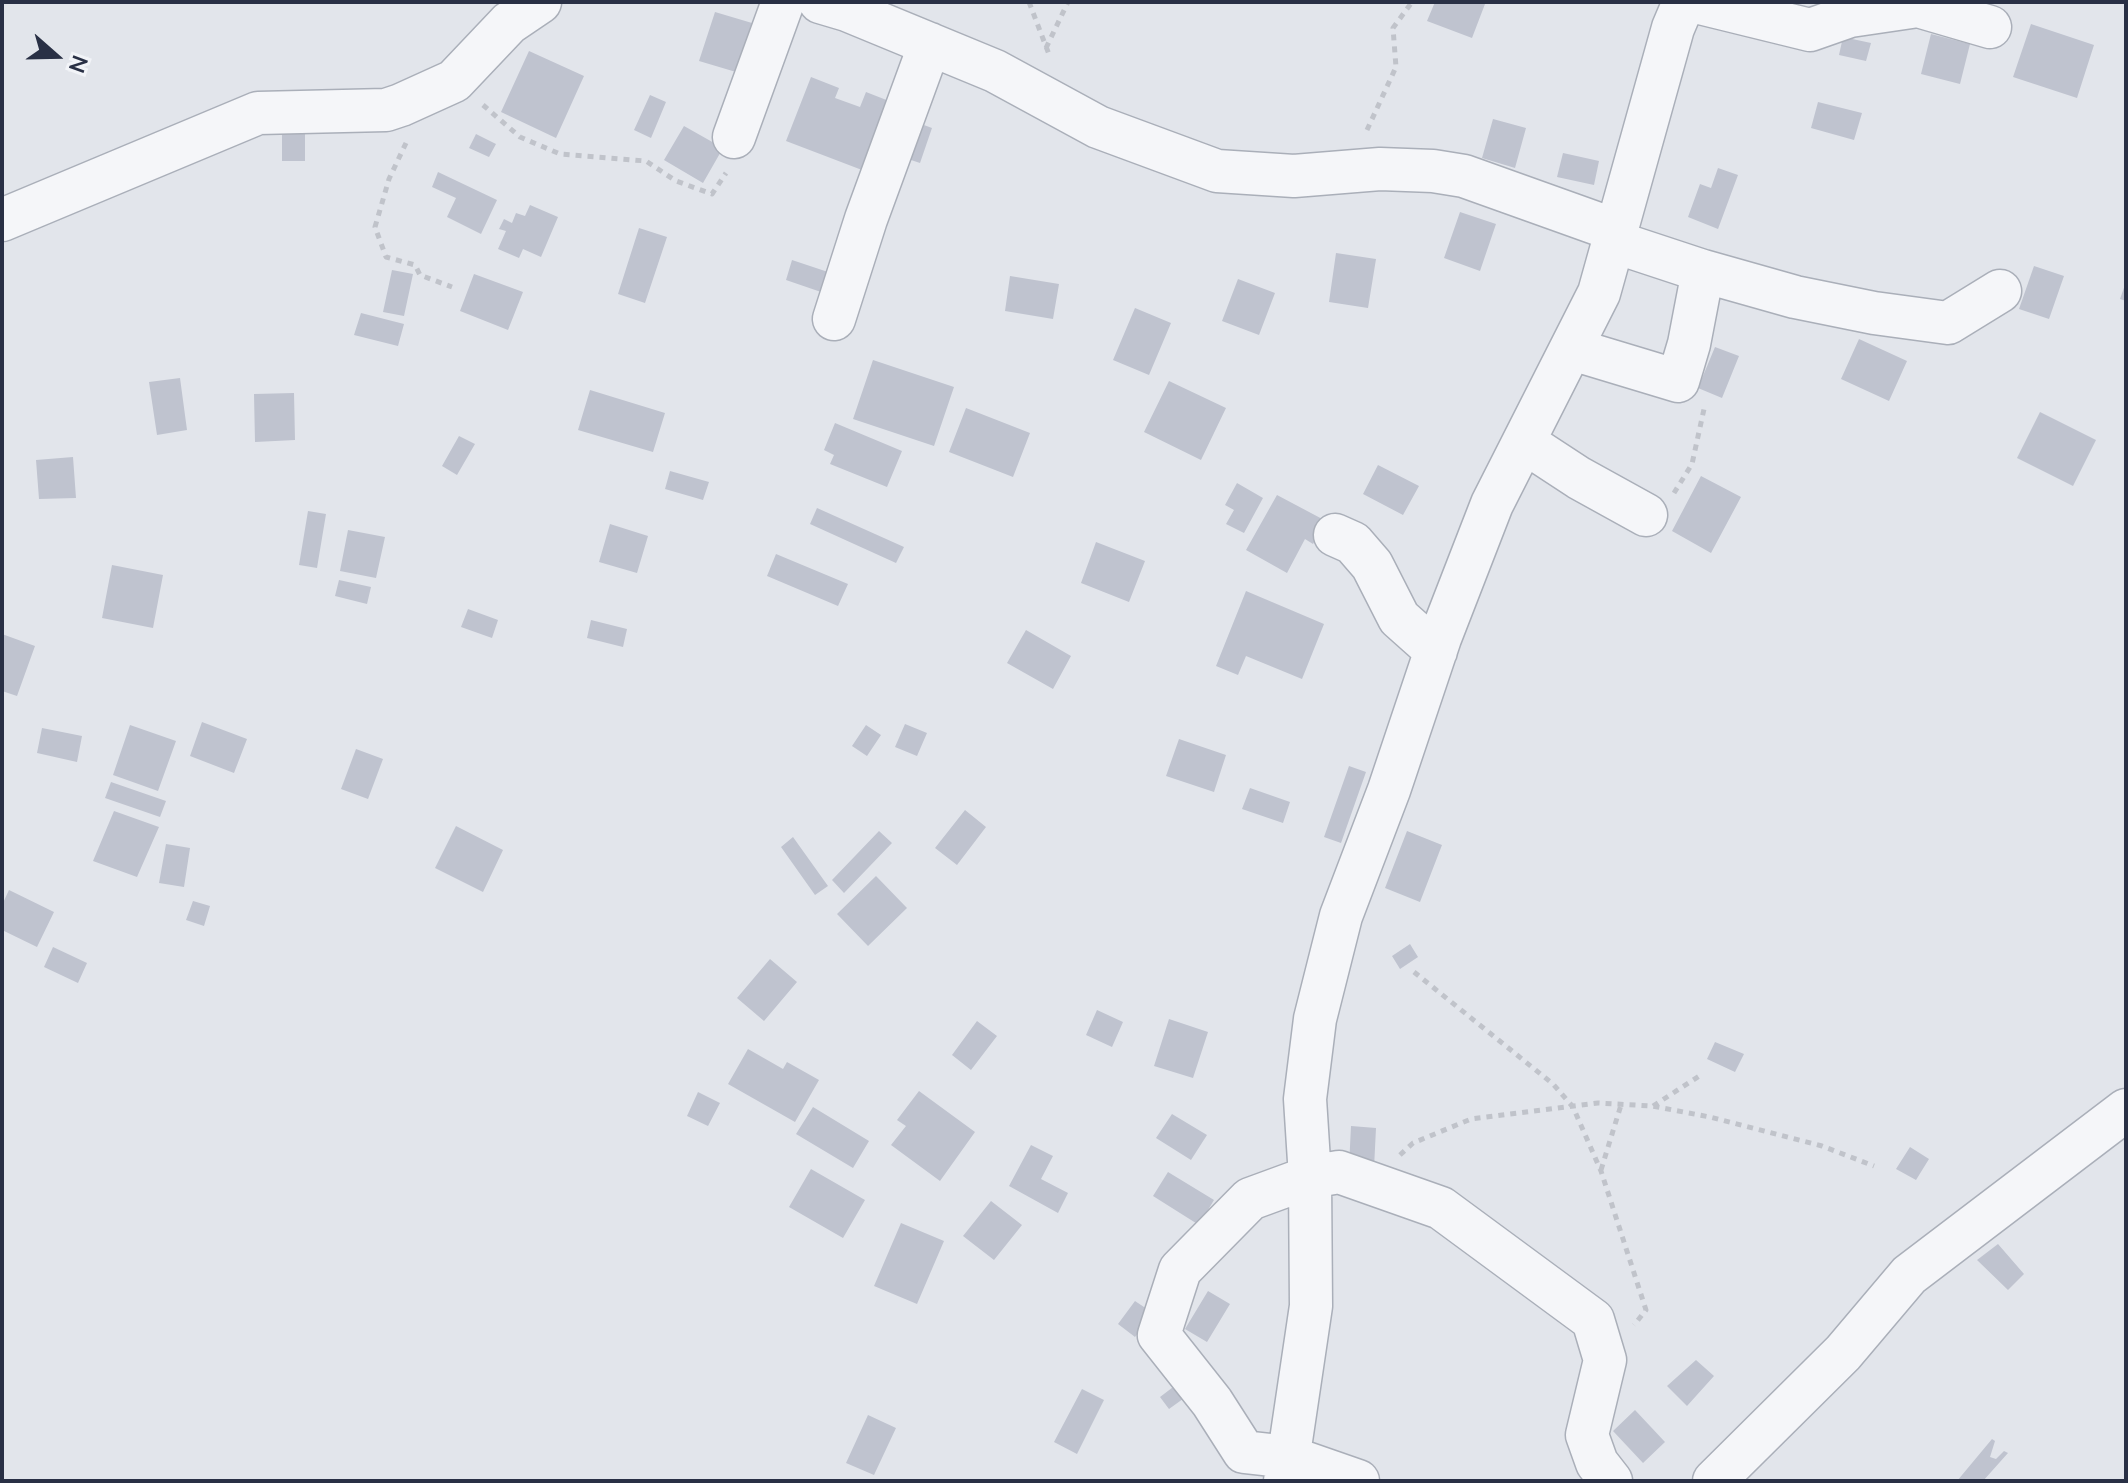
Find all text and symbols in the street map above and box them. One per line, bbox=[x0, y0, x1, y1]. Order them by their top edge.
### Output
north arrow bbox=[16, 16, 96, 96]
text: N bbox=[63, 52, 95, 77]

